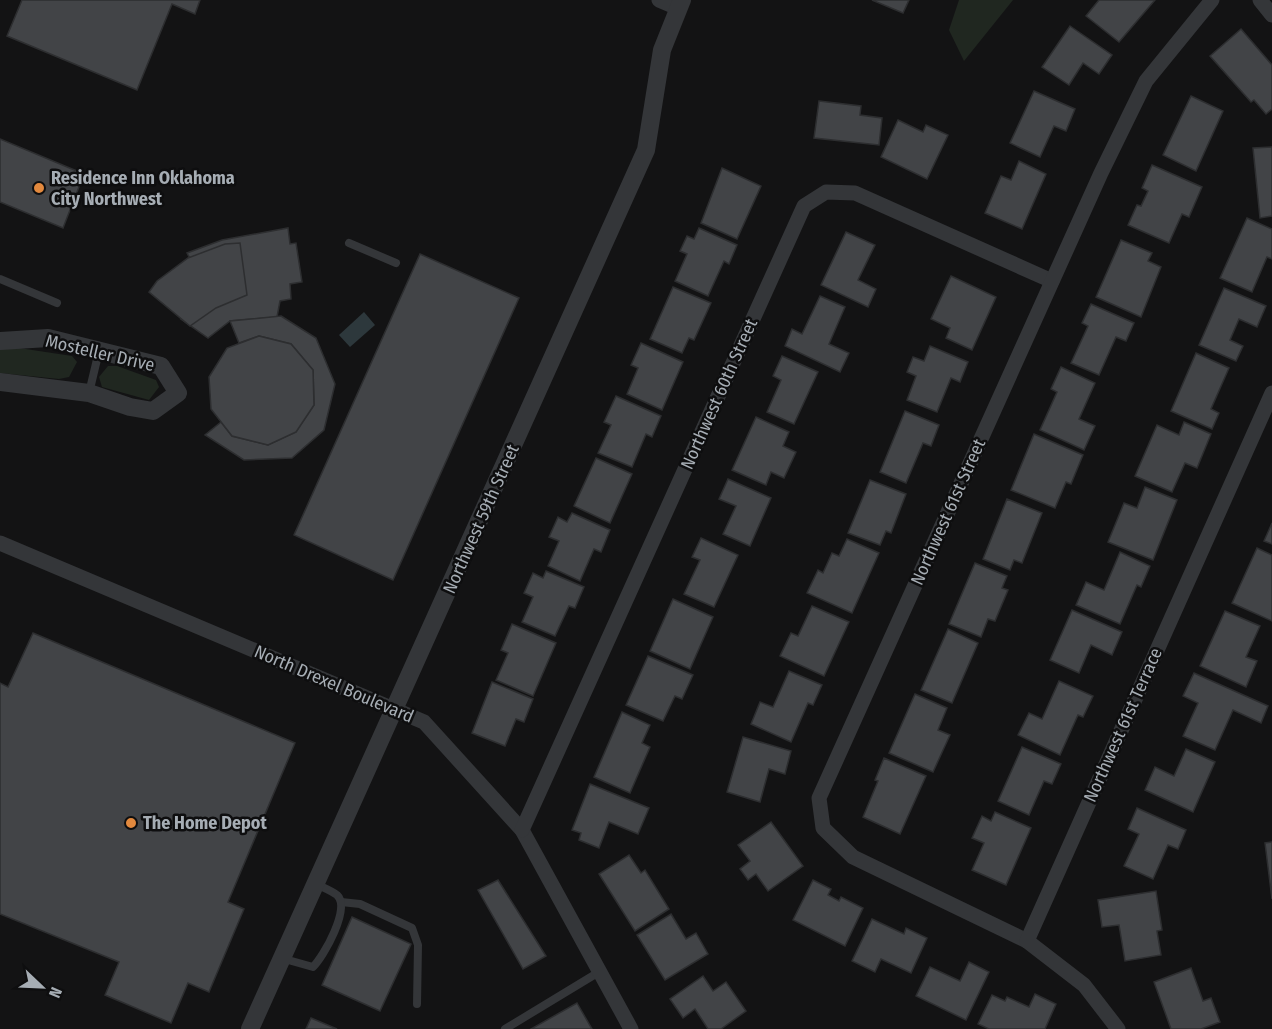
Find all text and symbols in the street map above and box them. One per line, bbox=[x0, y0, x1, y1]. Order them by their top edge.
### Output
place label: Residence Inn Oklahoma City Northwest bbox=[51, 167, 235, 210]
marker: Residence Inn Oklahoma City Northwest bbox=[32, 181, 46, 195]
street label: Northwest 60th Street bbox=[676, 315, 762, 473]
street label: Mosteller Drive bbox=[43, 330, 157, 376]
street label: Northwest 61st Street bbox=[906, 435, 990, 589]
street label: Northwest 59th Street bbox=[438, 441, 524, 597]
street label: North Drexel Boulevard bbox=[251, 640, 417, 728]
street label: Northwest 61st Terrace bbox=[1079, 644, 1167, 806]
place label: The Home Depot bbox=[143, 812, 267, 834]
marker: The Home Depot bbox=[124, 816, 138, 830]
north arrow bbox=[12, 957, 72, 1017]
text: N bbox=[45, 985, 66, 1001]

